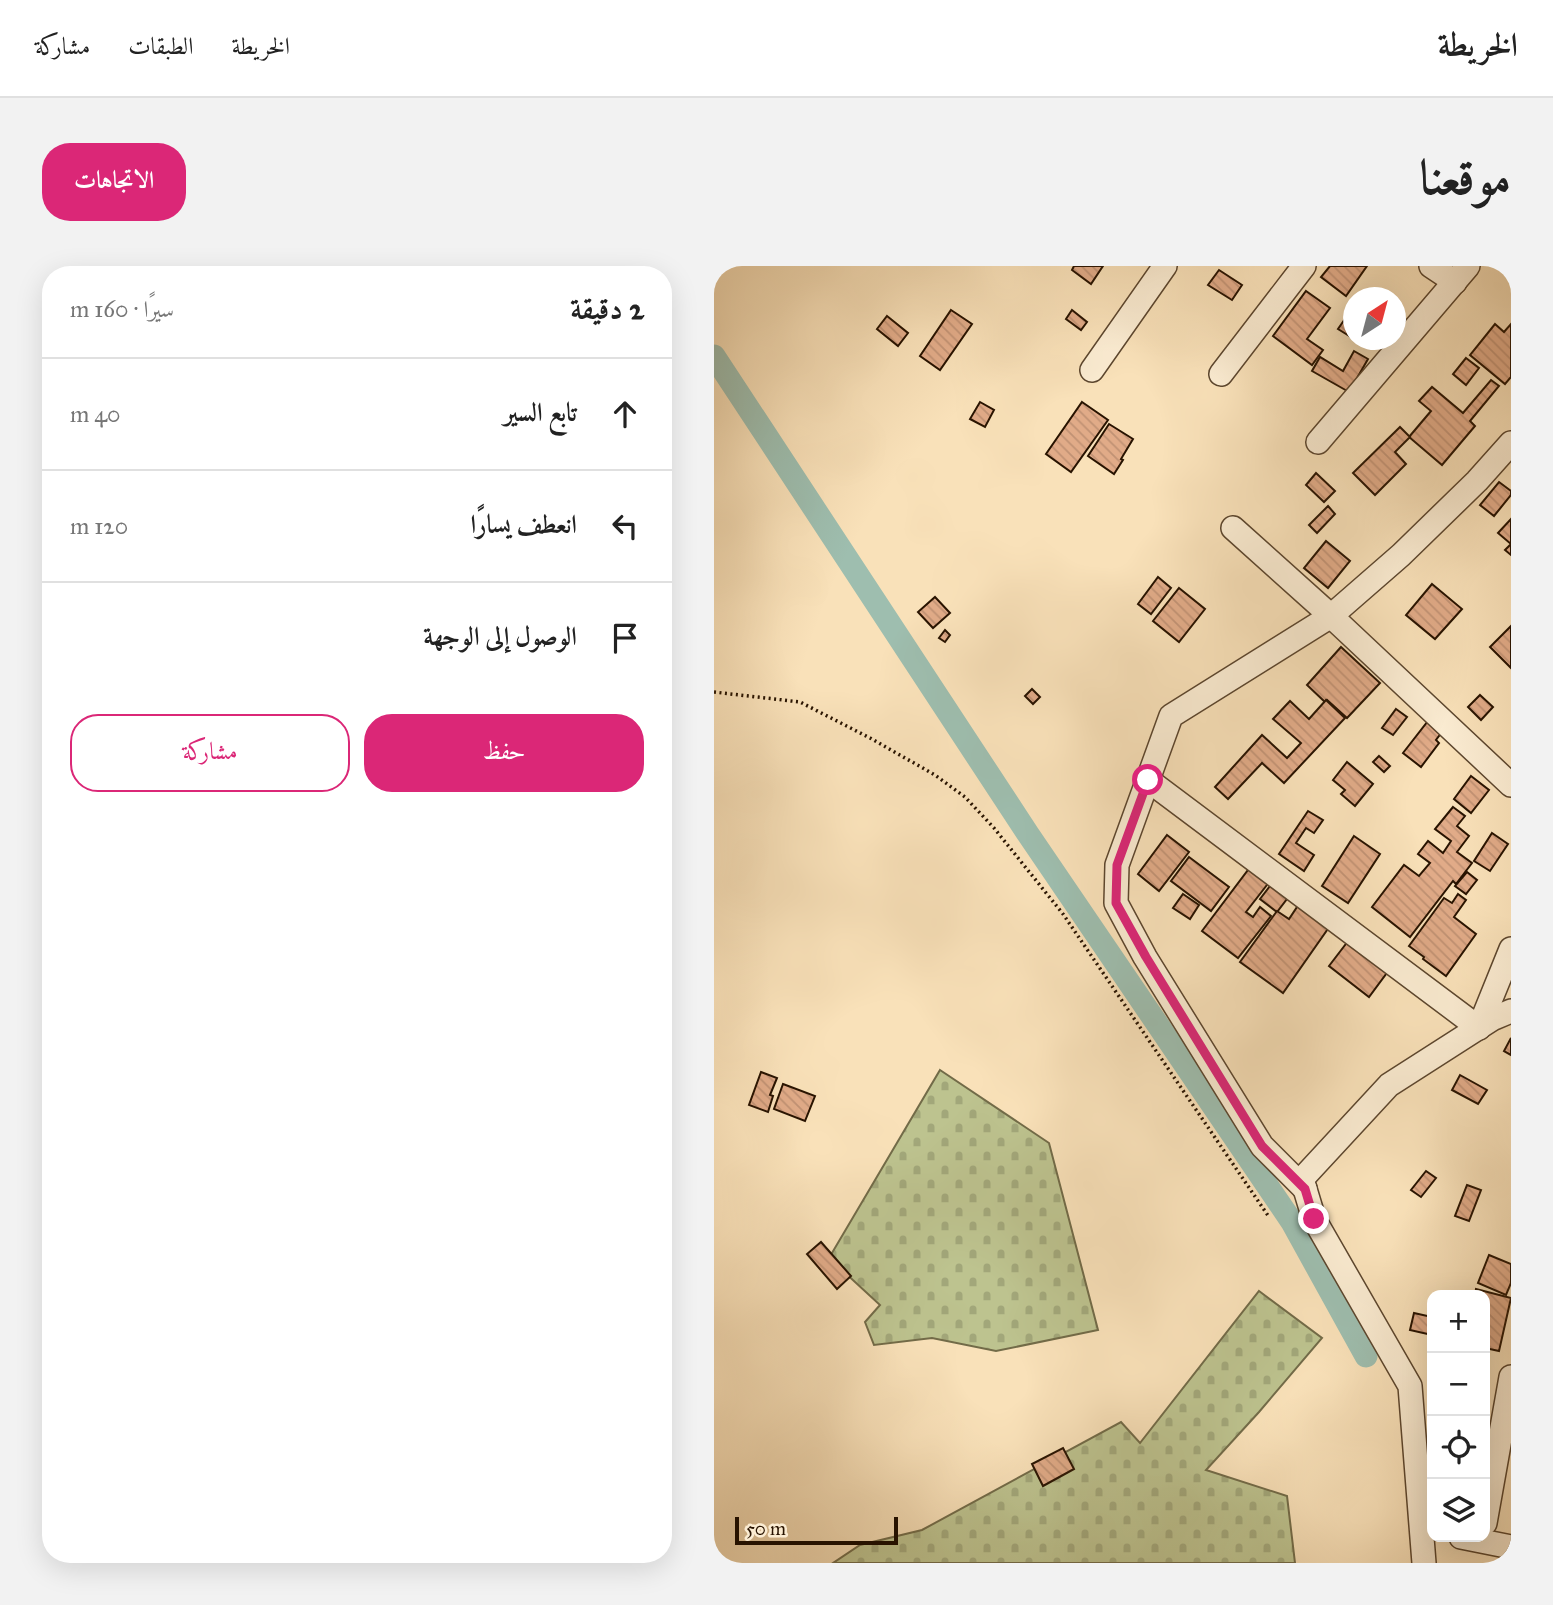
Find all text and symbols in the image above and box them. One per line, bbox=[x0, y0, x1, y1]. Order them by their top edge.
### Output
text: الخريطة bbox=[1438, 25, 1518, 65]
text: مشاركة bbox=[35, 31, 90, 61]
text: الطبقات bbox=[128, 31, 194, 61]
text: الخريطة bbox=[232, 31, 290, 61]
button: الاتجاهات bbox=[42, 143, 186, 221]
text: موقعنا bbox=[1419, 148, 1511, 207]
north arrow bbox=[1343, 287, 1406, 350]
text: 2 دقيقة bbox=[570, 291, 644, 327]
text: سيرًا · 160 m bbox=[70, 295, 174, 323]
icon: ahead bbox=[606, 395, 644, 433]
text: تابع السير bbox=[504, 396, 577, 428]
text: 40 m bbox=[70, 400, 120, 428]
icon: left bbox=[606, 507, 644, 545]
text: انعطف يسارًا bbox=[470, 508, 577, 540]
text: 120 m bbox=[70, 512, 128, 540]
icon: arrive bbox=[606, 619, 644, 657]
text: الوصول إلى الوجهة bbox=[423, 620, 577, 652]
button: مشاركة bbox=[70, 714, 350, 792]
button: حفظ bbox=[364, 714, 644, 792]
route start bbox=[1132, 764, 1163, 795]
route end bbox=[1298, 1203, 1329, 1234]
map controls bbox=[1427, 1290, 1490, 1542]
button: + bbox=[1427, 1290, 1490, 1353]
button: − bbox=[1427, 1353, 1490, 1416]
button: locate bbox=[1427, 1416, 1490, 1479]
button: layers bbox=[1427, 1479, 1490, 1542]
scale bar bbox=[735, 1514, 898, 1546]
text: 50 m bbox=[746, 1517, 786, 1540]

